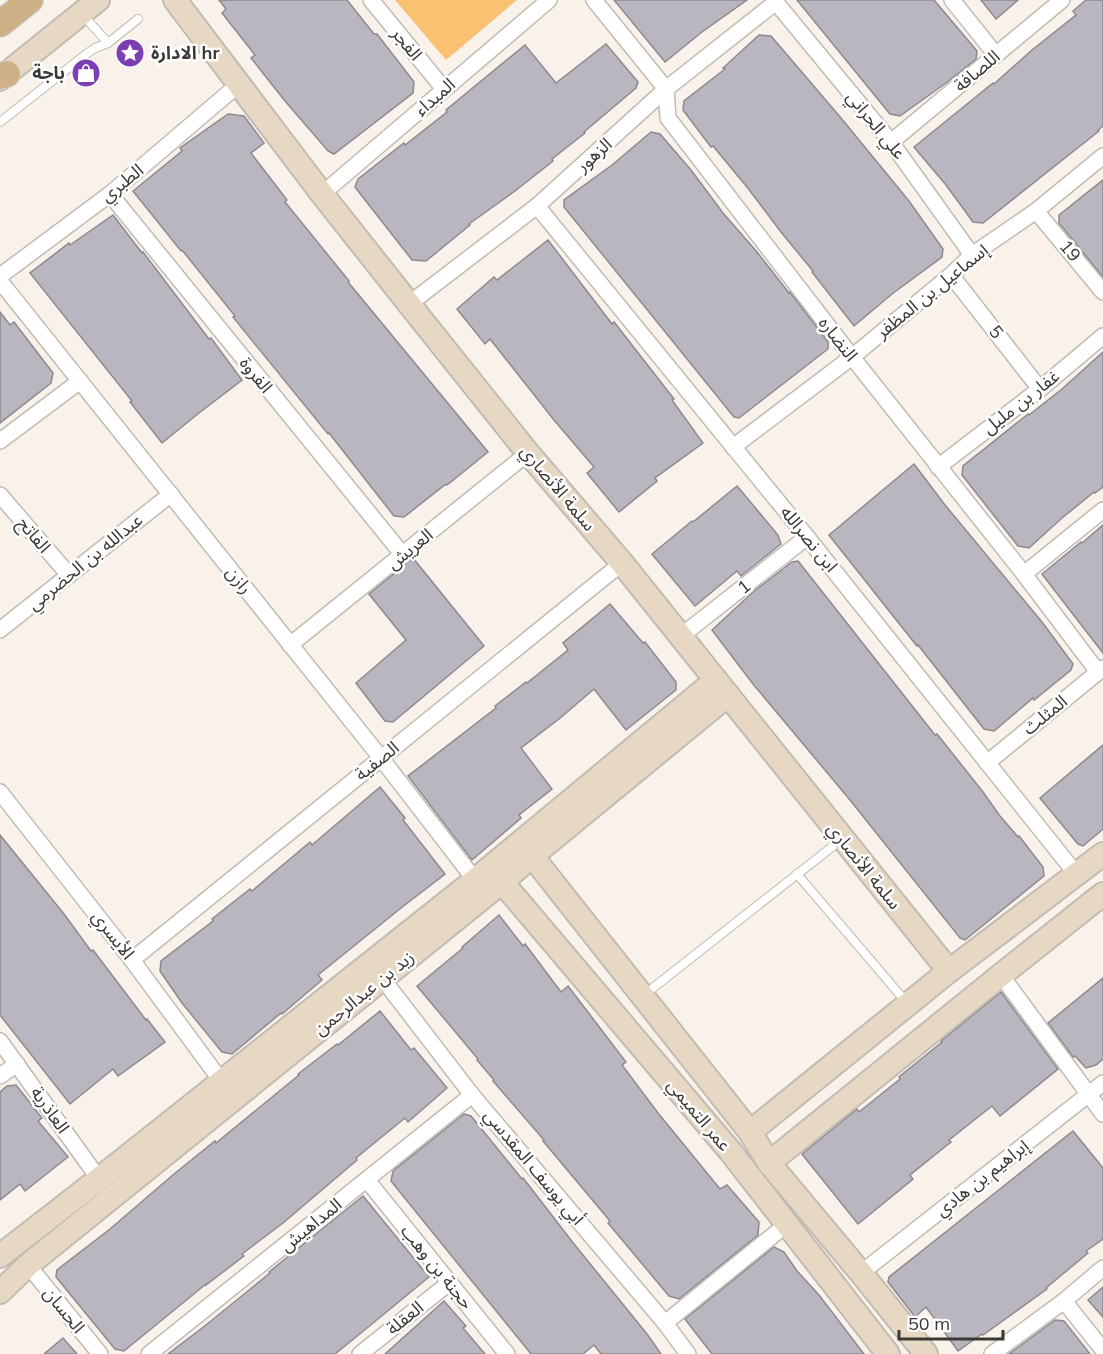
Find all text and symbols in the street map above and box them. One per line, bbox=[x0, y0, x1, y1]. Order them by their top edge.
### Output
street label: الفجر bbox=[386, 22, 428, 65]
place icon: الادارة hr bbox=[114, 37, 146, 69]
place label: الادارة hr bbox=[151, 41, 220, 64]
street label: اللصافة bbox=[949, 45, 1005, 97]
shop icon: باجة bbox=[70, 57, 102, 89]
place label: باجة bbox=[32, 61, 65, 84]
street label: المبداء bbox=[409, 73, 460, 121]
street label: علي الحراني bbox=[840, 86, 911, 165]
street label: الزهور bbox=[570, 132, 617, 177]
street label: الطبري bbox=[96, 158, 149, 209]
street label: 19 bbox=[1055, 235, 1086, 266]
street label: إسماعيل بن المظفر bbox=[870, 238, 993, 345]
street label: النضاره bbox=[814, 312, 863, 366]
street label: 5 bbox=[984, 320, 1009, 343]
street label: الفروة bbox=[235, 352, 278, 398]
street label: غفار بن مليل bbox=[977, 364, 1064, 439]
street label: سلمة الأنصاري bbox=[514, 440, 601, 537]
street label: ابن نصرالله bbox=[776, 501, 843, 576]
street label: عبدالله بن الحضرمي bbox=[22, 508, 148, 617]
street label: الفاتح bbox=[11, 512, 56, 559]
street label: العريش bbox=[382, 523, 438, 574]
street label: رازن bbox=[221, 561, 258, 598]
street label: 1 bbox=[732, 574, 755, 599]
street label: المثلث bbox=[1018, 690, 1072, 740]
street label: الصفية bbox=[350, 736, 404, 785]
street label: سلمة الأنصاري bbox=[821, 817, 907, 915]
street label: الأيسري bbox=[85, 905, 140, 965]
street label: زيد بن عبدالرحمن bbox=[309, 945, 419, 1040]
street label: عمر التميمي bbox=[661, 1074, 736, 1157]
street label: العاذرية bbox=[26, 1082, 75, 1138]
street label: أبي يوسف المقدسي bbox=[477, 1104, 590, 1231]
street label: إبراهيم بن هادي bbox=[930, 1134, 1035, 1223]
street label: المداهيش bbox=[275, 1193, 346, 1257]
street label: حجنة بن وهب bbox=[396, 1220, 479, 1314]
street label: الحسان bbox=[39, 1282, 90, 1338]
street label: العقلة bbox=[381, 1296, 428, 1340]
scale bar bbox=[899, 1303, 1002, 1341]
text: 50 m bbox=[908, 1312, 950, 1335]

